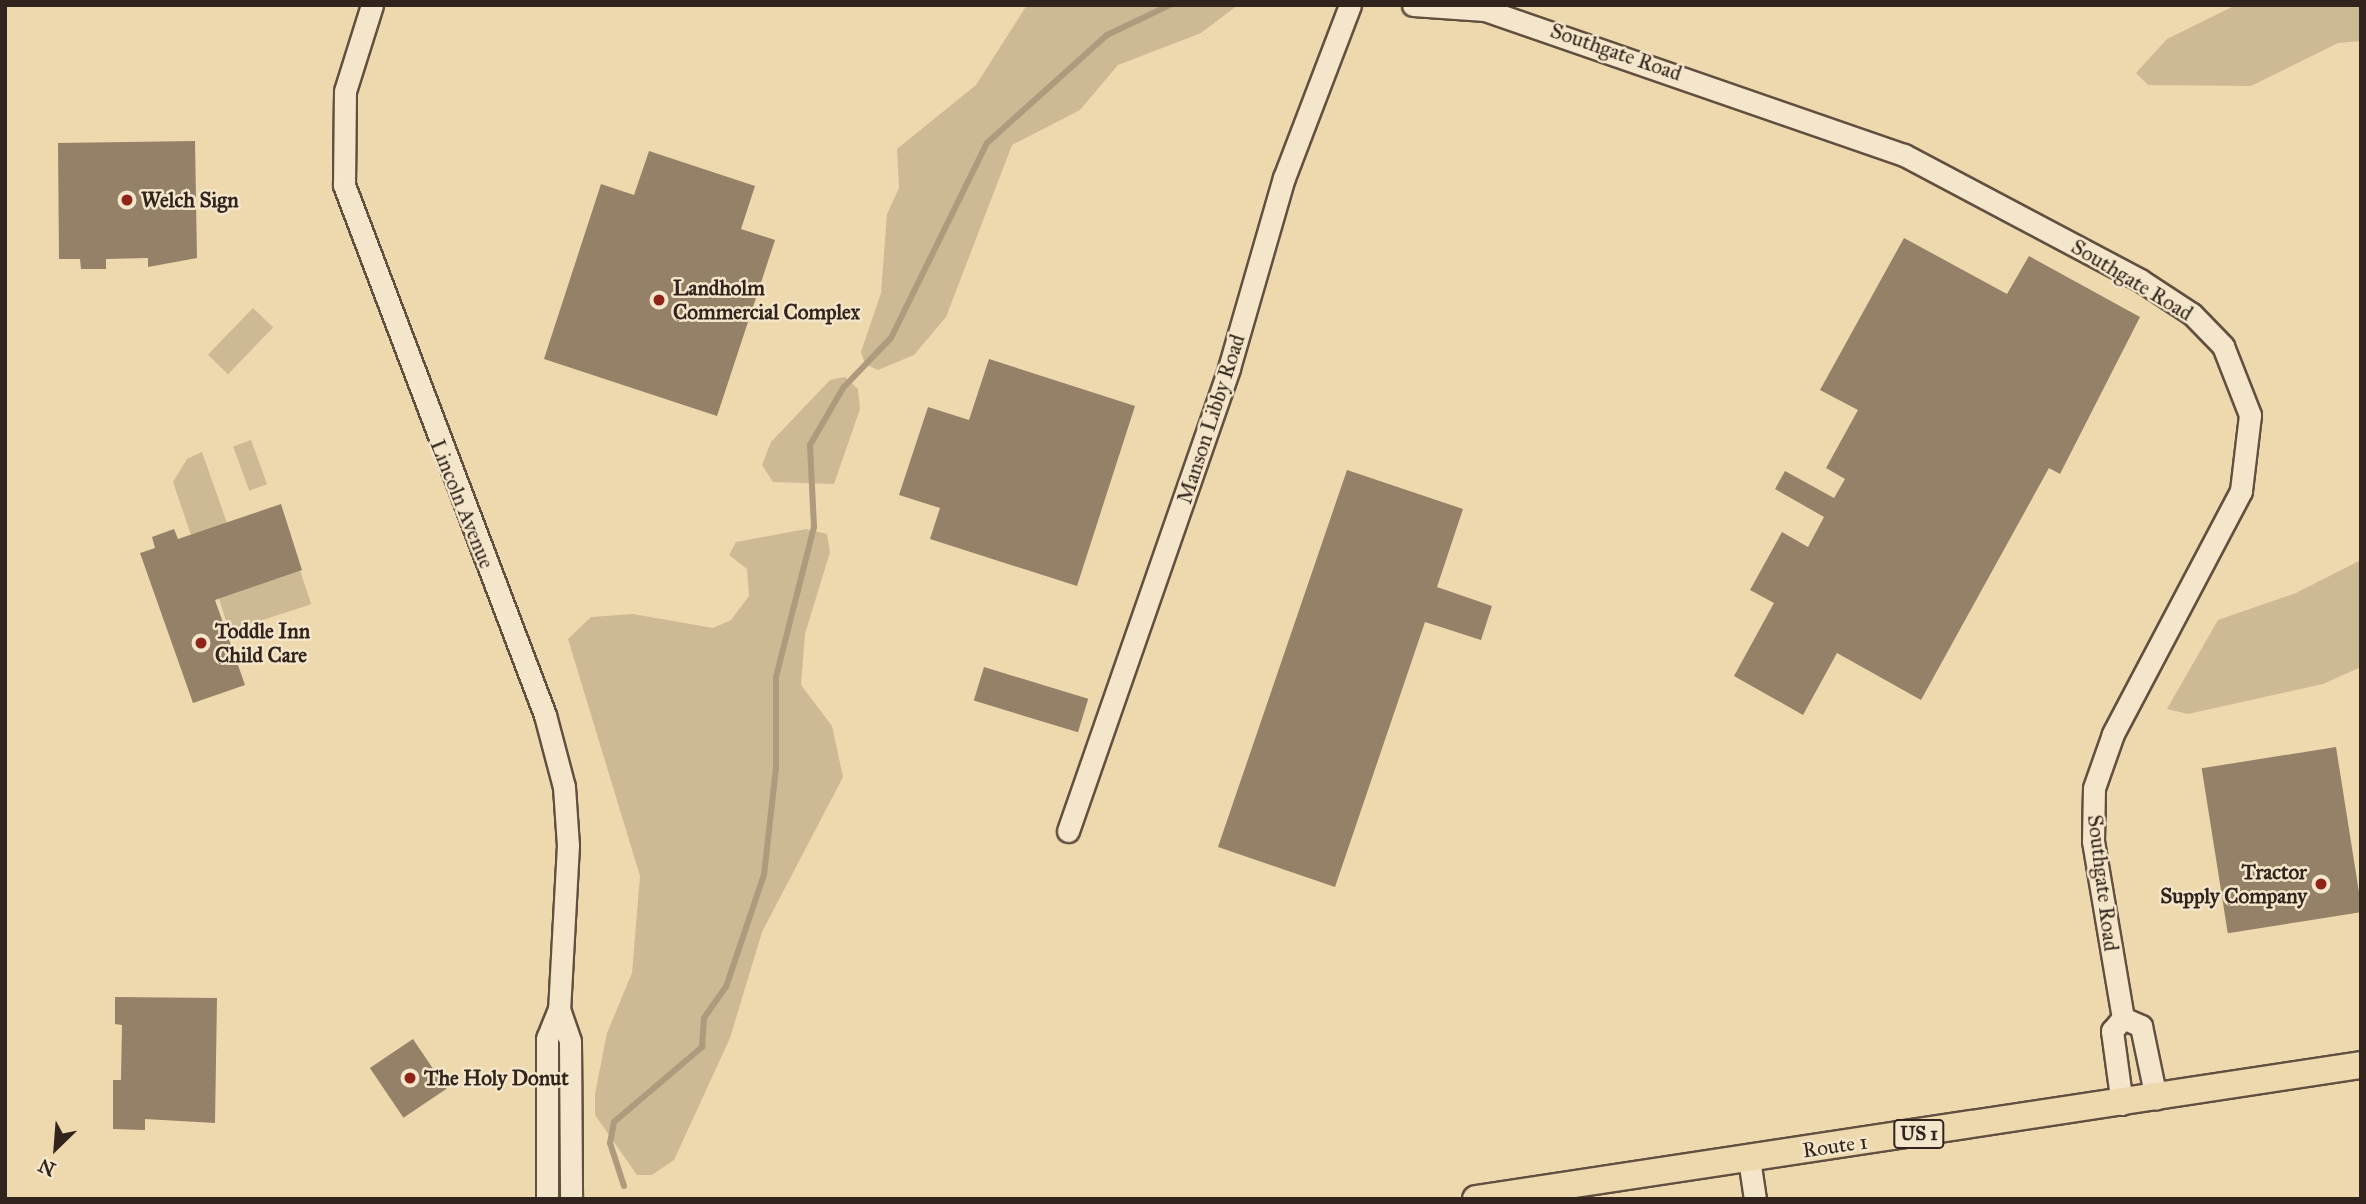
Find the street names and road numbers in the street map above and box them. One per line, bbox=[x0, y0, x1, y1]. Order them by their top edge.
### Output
street label: Southgate Road bbox=[1547, 18, 1685, 86]
street label: Southgate Road bbox=[2067, 234, 2197, 326]
street label: Manson Libby Road bbox=[1172, 331, 1250, 507]
street label: Lincoln Avenue bbox=[425, 436, 499, 572]
street label: Southgate Road bbox=[2082, 813, 2124, 953]
road number: US 1 bbox=[1893, 1118, 1945, 1150]
street label: Route 1 bbox=[1801, 1129, 1869, 1163]

